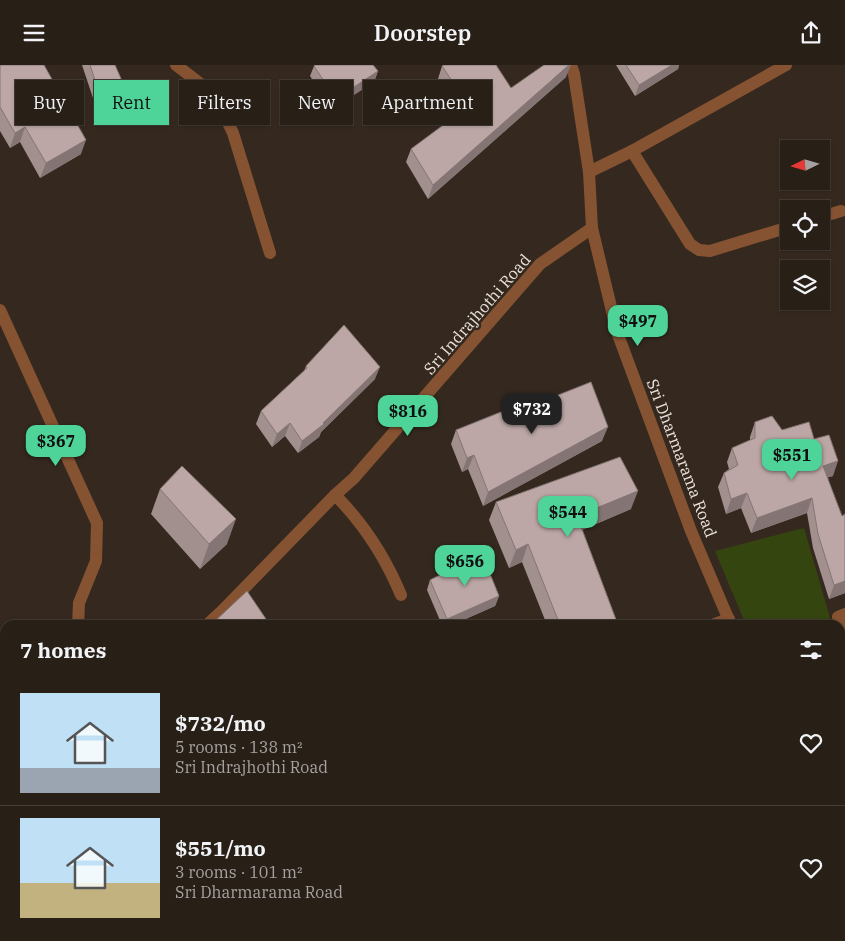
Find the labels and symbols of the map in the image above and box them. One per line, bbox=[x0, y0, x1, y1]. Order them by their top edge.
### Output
north arrow bbox=[780, 140, 830, 190]
street label: Sri Indrajhothi Road bbox=[419, 250, 535, 378]
pin: $497 bbox=[608, 305, 668, 347]
street label: Sri Dharmarama Road bbox=[643, 376, 722, 540]
pin: $732 bbox=[502, 393, 562, 435]
pin: $816 bbox=[378, 395, 438, 437]
pin: $367 bbox=[26, 425, 86, 467]
pin: $551 bbox=[762, 439, 822, 481]
pin: $544 bbox=[538, 495, 598, 538]
pin: $656 bbox=[435, 545, 495, 587]

